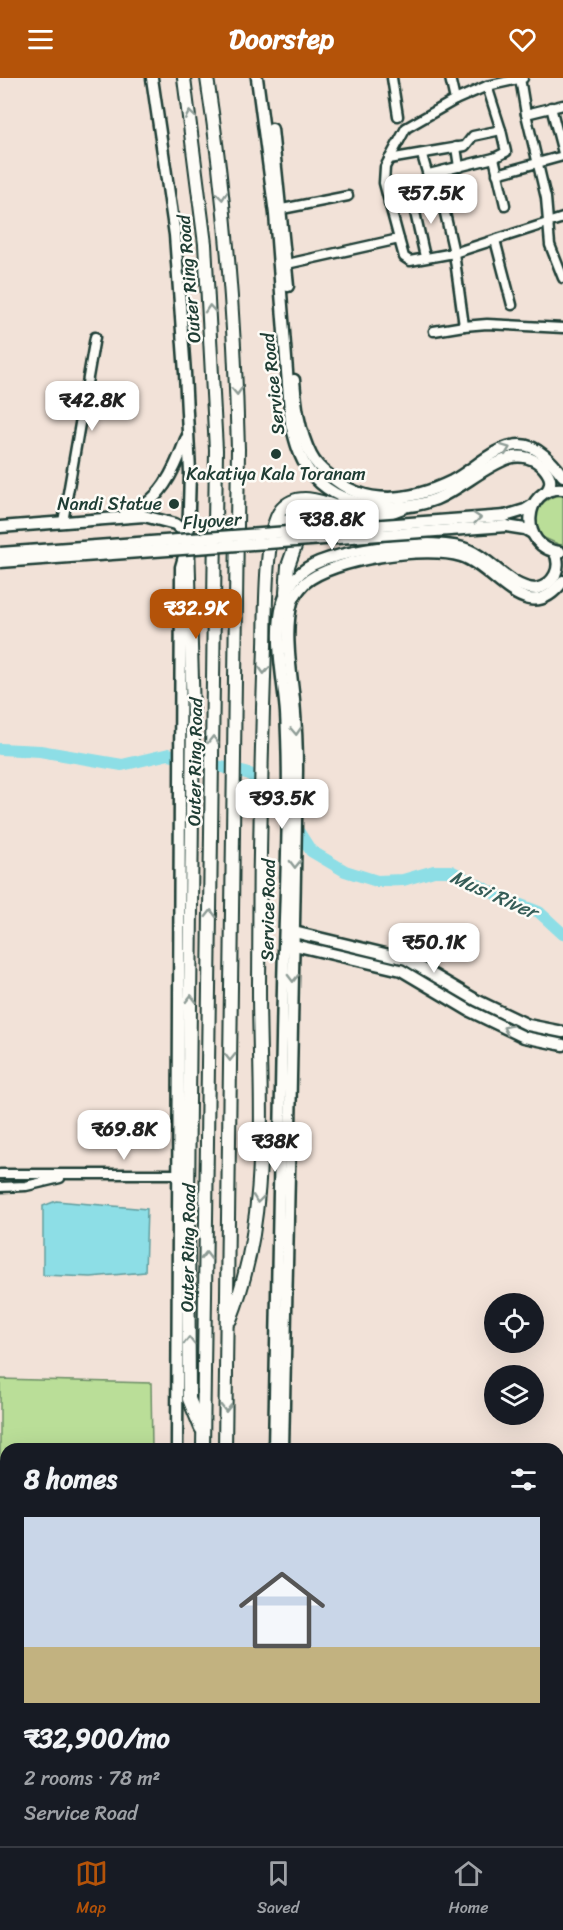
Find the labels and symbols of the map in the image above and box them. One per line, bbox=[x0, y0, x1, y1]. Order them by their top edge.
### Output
one-way arrow bbox=[184, 110, 196, 120]
pin: ₹57.5K bbox=[382, 174, 480, 225]
one-way arrow bbox=[215, 192, 228, 201]
street label: Outer Ring Road bbox=[167, 212, 211, 344]
one-way arrow bbox=[204, 304, 217, 313]
street label: Service Road bbox=[252, 330, 294, 437]
pin: ₹42.8K bbox=[43, 381, 141, 432]
one-way arrow bbox=[230, 386, 243, 395]
one-way arrow bbox=[501, 443, 511, 456]
marker: Kakatiya Kala Toranam bbox=[269, 447, 283, 461]
place label: Kakatiya Kala Toranam bbox=[186, 458, 366, 490]
place label: Nandi Statue bbox=[57, 488, 162, 520]
marker: Nandi Statue bbox=[167, 497, 181, 511]
pin: ₹38.8K bbox=[283, 500, 381, 551]
street label: Flyover bbox=[182, 503, 244, 539]
one-way arrow bbox=[473, 512, 482, 525]
pin: ₹32.9K bbox=[147, 589, 245, 640]
one-way arrow bbox=[258, 665, 270, 674]
street label: Outer Ring Road bbox=[178, 696, 212, 827]
one-way arrow bbox=[290, 726, 303, 735]
one-way arrow bbox=[207, 736, 219, 745]
pin: ₹93.5K bbox=[233, 779, 331, 830]
street label: Service Road bbox=[251, 857, 285, 961]
one-way arrow bbox=[289, 859, 302, 868]
water label: Musi River bbox=[444, 860, 547, 931]
one-way arrow bbox=[204, 909, 217, 918]
pin: ₹50.1K bbox=[385, 923, 483, 974]
one-way arrow bbox=[287, 973, 299, 982]
one-way arrow bbox=[184, 994, 197, 1003]
one-way arrow bbox=[503, 1024, 514, 1036]
one-way arrow bbox=[224, 1053, 236, 1062]
pin: ₹69.8K bbox=[75, 1110, 173, 1161]
pin: ₹38K bbox=[239, 1122, 311, 1173]
street label: Outer Ring Road bbox=[171, 1182, 205, 1313]
one-way arrow bbox=[252, 1194, 265, 1204]
one-way arrow bbox=[200, 1251, 212, 1260]
one-way arrow bbox=[183, 1336, 195, 1345]
one-way arrow bbox=[220, 1403, 232, 1412]

